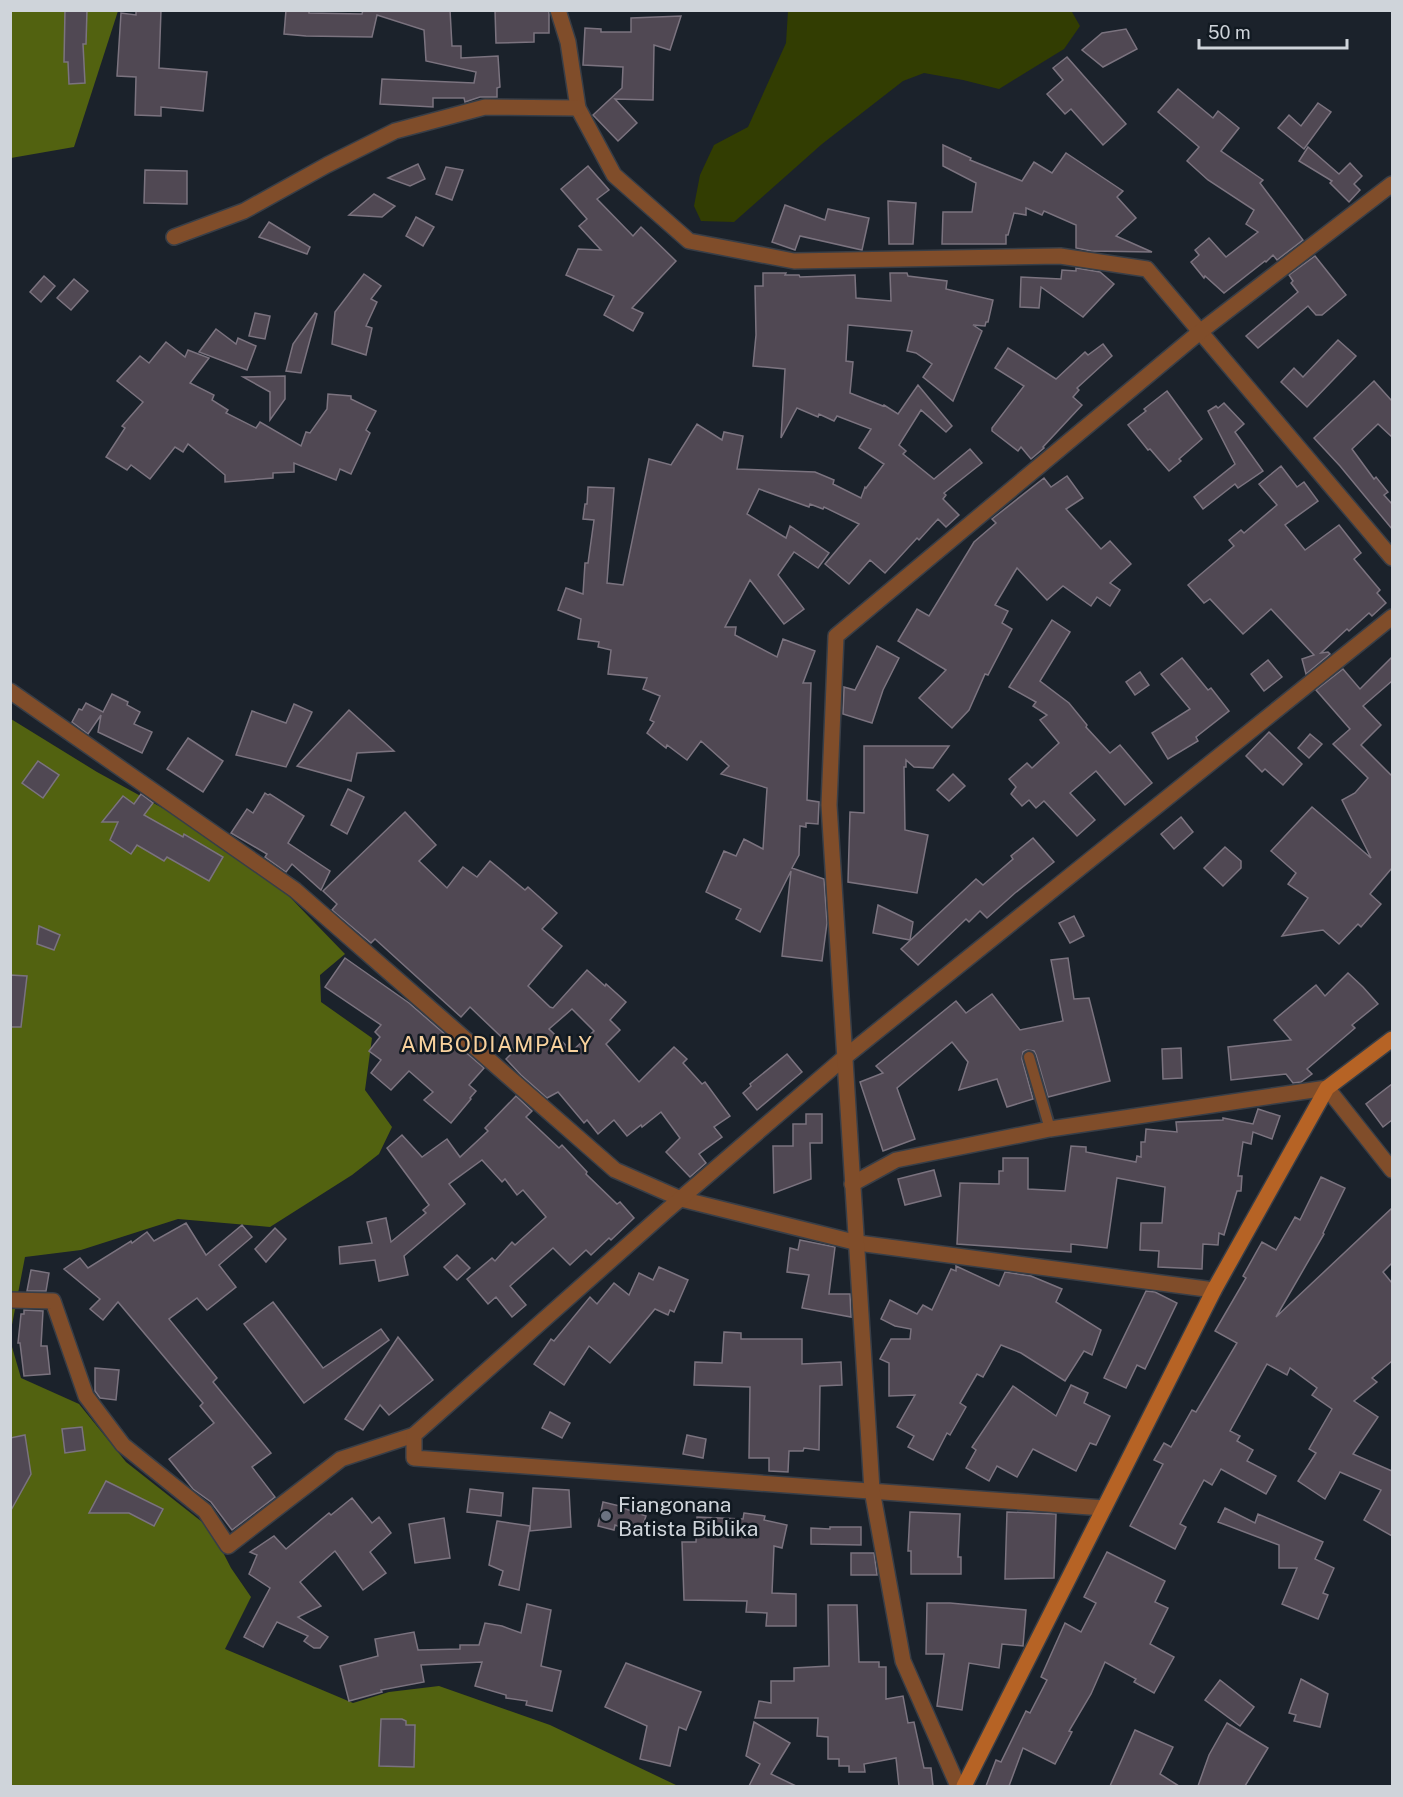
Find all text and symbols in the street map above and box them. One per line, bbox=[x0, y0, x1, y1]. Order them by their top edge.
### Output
scale bar bbox=[1199, 12, 1348, 50]
text: 50 m bbox=[1208, 22, 1251, 43]
district label: AMBODIAMPALY bbox=[401, 1031, 593, 1057]
place label: Fiangonana Batista Biblika bbox=[618, 1492, 758, 1541]
marker: Fiangonana Batista Biblika bbox=[599, 1509, 613, 1523]

